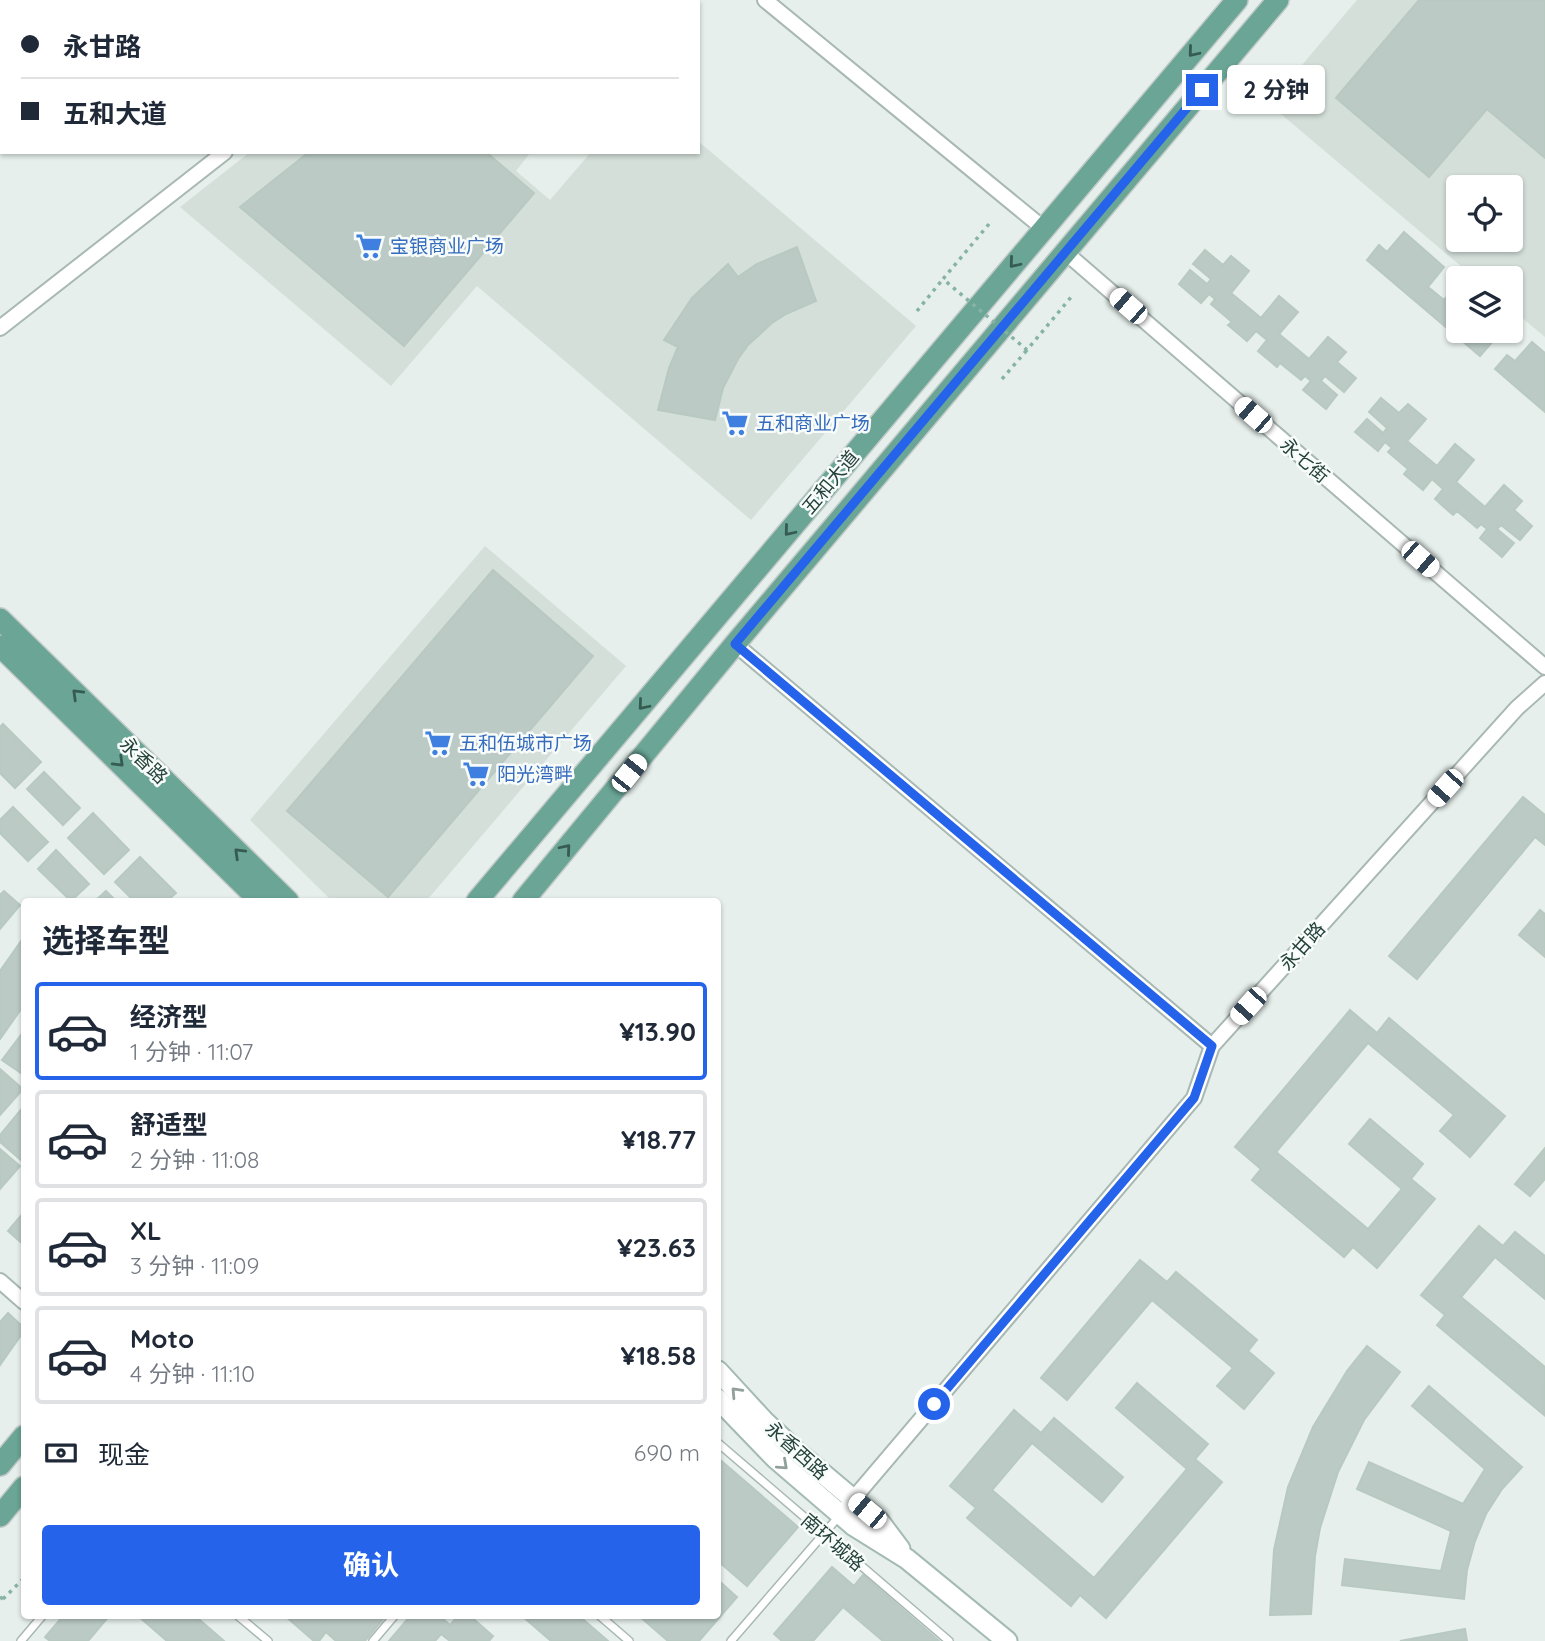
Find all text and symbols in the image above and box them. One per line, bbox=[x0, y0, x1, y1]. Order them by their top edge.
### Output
text: 永甘路 bbox=[63, 30, 141, 63]
one-way arrow bbox=[1189, 44, 1201, 57]
callout: 2 分钟 bbox=[1226, 66, 1324, 114]
route end bbox=[1186, 74, 1218, 106]
text: 2 分钟 bbox=[1243, 75, 1309, 104]
text: 五和大道 bbox=[63, 97, 167, 130]
map controls bbox=[1446, 175, 1523, 343]
button: locate bbox=[1446, 175, 1523, 252]
supermarket icon: 宝银商业广场 bbox=[354, 231, 384, 261]
place label: 宝银商业广场 bbox=[390, 234, 504, 258]
one-way arrow bbox=[1010, 254, 1022, 267]
button: layers bbox=[1446, 266, 1523, 343]
car bbox=[1106, 284, 1151, 328]
car bbox=[1231, 393, 1276, 437]
supermarket icon: 五和商业广场 bbox=[720, 408, 750, 438]
place label: 五和商业广场 bbox=[756, 411, 870, 435]
street label: 永七街 bbox=[1276, 432, 1334, 488]
street label: 五和大道 bbox=[796, 445, 864, 519]
one-way arrow bbox=[785, 522, 797, 535]
car bbox=[1398, 537, 1443, 581]
one-way arrow bbox=[72, 689, 85, 702]
one-way arrow bbox=[639, 697, 651, 710]
supermarket icon: 五和伍城市广场 bbox=[423, 728, 453, 758]
place label: 五和伍城市广场 bbox=[459, 731, 592, 755]
street label: 永香路 bbox=[115, 732, 173, 788]
car bbox=[608, 750, 651, 796]
one-way arrow bbox=[110, 754, 123, 767]
supermarket icon: 阳光湾畔 bbox=[461, 759, 491, 789]
place label: 阳光湾畔 bbox=[497, 762, 573, 786]
car bbox=[1424, 765, 1467, 811]
one-way arrow bbox=[558, 844, 570, 857]
one-way arrow bbox=[234, 849, 247, 862]
street label: 永甘路 bbox=[1274, 917, 1330, 975]
text: 选择车型 bbox=[42, 920, 170, 960]
car bbox=[1227, 983, 1270, 1029]
icon: car bbox=[46, 1000, 109, 1063]
text: 经济型 bbox=[130, 1000, 208, 1033]
text: ¥13.90 bbox=[619, 1015, 696, 1048]
text: 1 分钟 · 11:07 bbox=[130, 1037, 253, 1066]
icon: car bbox=[46, 1108, 109, 1171]
text: 舒适型 bbox=[130, 1108, 208, 1141]
text: ¥18.77 bbox=[621, 1123, 696, 1156]
text: 2 分钟 · 11:08 bbox=[130, 1145, 260, 1174]
text: XL bbox=[130, 1214, 162, 1247]
icon: car bbox=[46, 1216, 109, 1279]
text: ¥23.63 bbox=[617, 1231, 696, 1264]
text: 3 分钟 · 11:09 bbox=[130, 1251, 259, 1280]
text: Moto bbox=[130, 1322, 194, 1355]
icon: car bbox=[46, 1324, 109, 1387]
text: ¥18.58 bbox=[620, 1339, 696, 1372]
text: 4 分钟 · 11:10 bbox=[130, 1359, 255, 1388]
one-way arrow bbox=[732, 1387, 745, 1400]
route start bbox=[918, 1388, 950, 1420]
street label: 永香西路 bbox=[761, 1416, 833, 1484]
icon: cash bbox=[42, 1434, 80, 1472]
text: 现金 bbox=[98, 1438, 150, 1471]
text: 690 m bbox=[634, 1438, 700, 1467]
one-way arrow bbox=[775, 1457, 788, 1469]
car bbox=[845, 1489, 890, 1533]
street label: 南环城路 bbox=[796, 1508, 870, 1576]
button: 确认 bbox=[42, 1525, 700, 1605]

